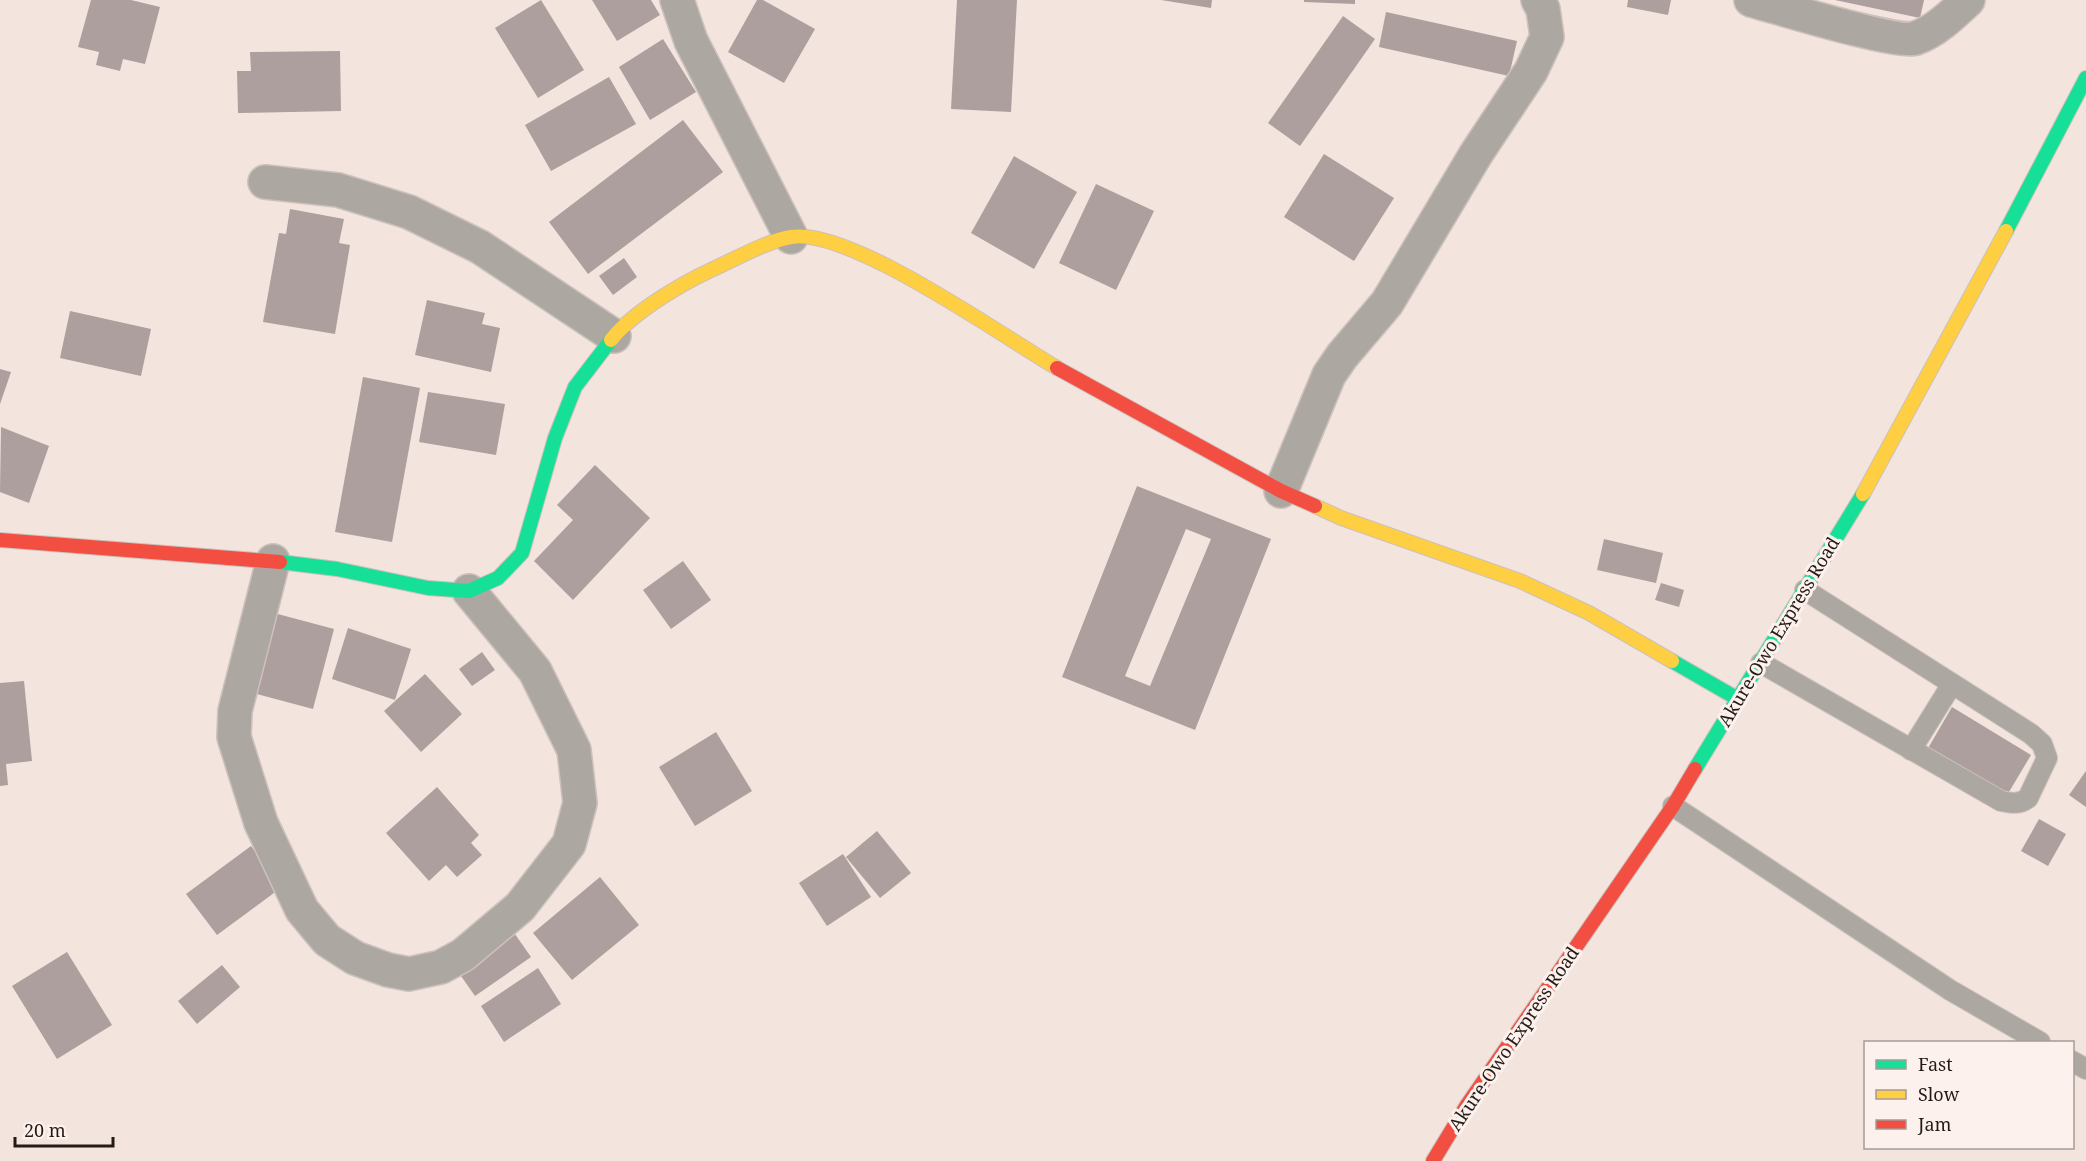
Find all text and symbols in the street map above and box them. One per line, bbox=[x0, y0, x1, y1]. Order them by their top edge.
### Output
street label: Akure-Owo Express Road bbox=[1712, 532, 1844, 731]
street label: Akure-Owo Express Road bbox=[1442, 942, 1584, 1135]
legend bbox=[1864, 1041, 2074, 1149]
text: Fast bbox=[1918, 1052, 1953, 1076]
text: Slow bbox=[1918, 1082, 1960, 1106]
scale bar bbox=[15, 1110, 112, 1148]
text: Jam bbox=[1917, 1112, 1952, 1136]
text: 20 m bbox=[24, 1118, 66, 1142]

